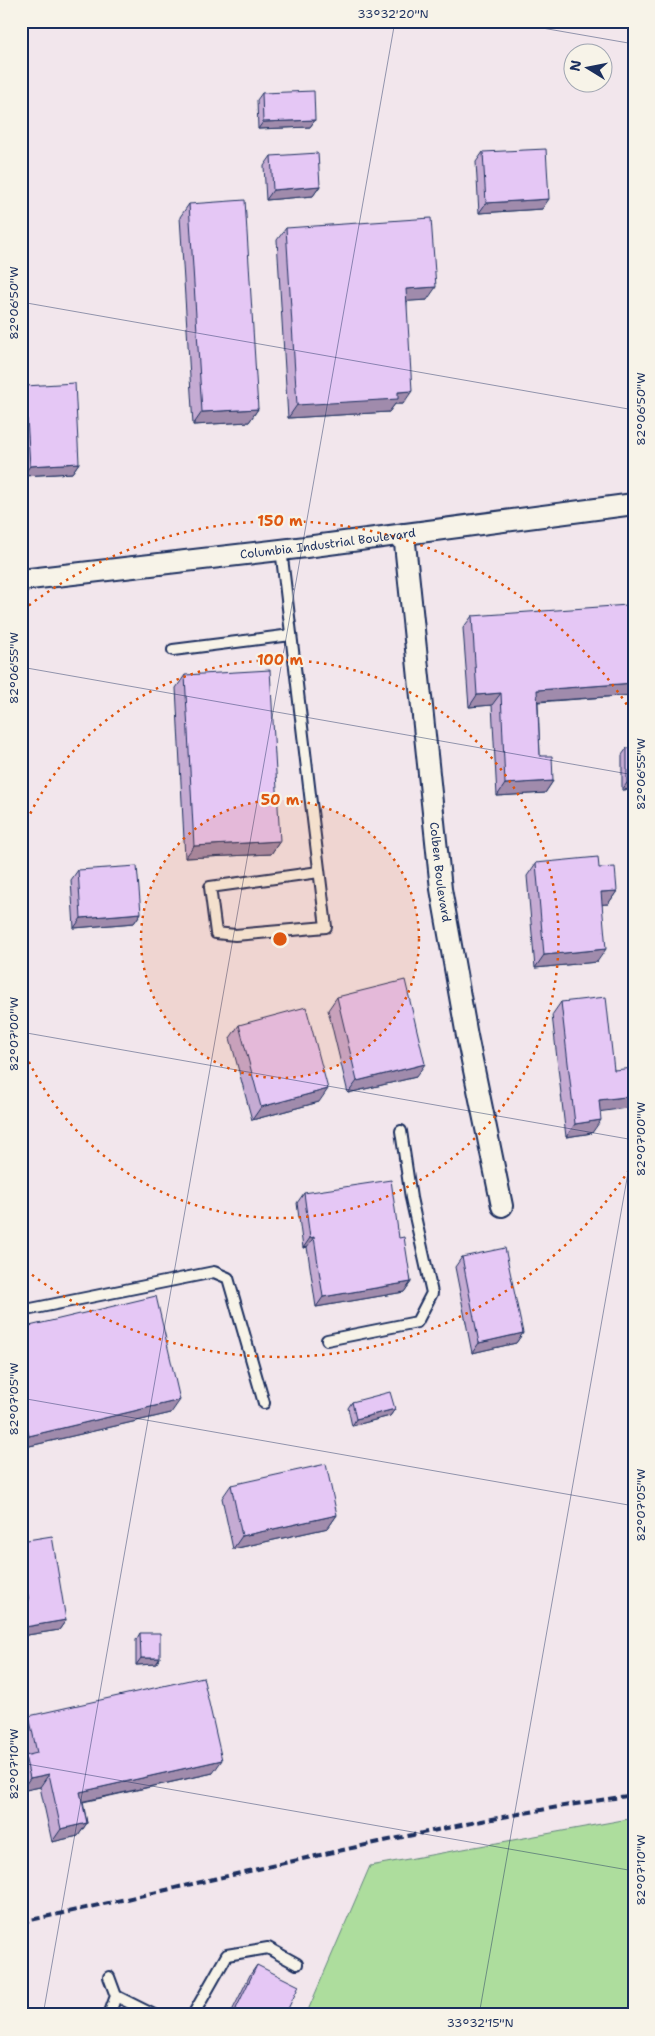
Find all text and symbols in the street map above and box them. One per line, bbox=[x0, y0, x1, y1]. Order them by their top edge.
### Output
text: 33°32'20"N bbox=[357, 6, 429, 22]
north arrow bbox=[562, 42, 612, 92]
text: N bbox=[565, 59, 585, 73]
text: 82°06'50"W bbox=[6, 266, 22, 340]
text: 82°06'50"W bbox=[633, 372, 649, 446]
text: 150 m bbox=[257, 511, 303, 531]
street label: Columbia Industrial Boulevard bbox=[239, 525, 417, 563]
text: 82°06'55"W bbox=[6, 632, 22, 704]
text: 100 m bbox=[257, 650, 303, 670]
text: 82°06'55"W bbox=[633, 738, 649, 810]
text: 50 m bbox=[261, 790, 300, 810]
street label: Colben Boulevard bbox=[426, 821, 455, 924]
centre of rings bbox=[271, 930, 289, 948]
text: 82°07'00"W bbox=[6, 997, 22, 1071]
text: 82°07'00"W bbox=[633, 1102, 649, 1176]
text: 82°07'05"W bbox=[6, 1362, 22, 1436]
text: 82°07'05"W bbox=[633, 1468, 649, 1542]
text: 82°07'10"W bbox=[6, 1728, 22, 1800]
text: 82°07'10"W bbox=[633, 1834, 649, 1906]
text: 33°32'15"N bbox=[446, 2015, 514, 2031]

